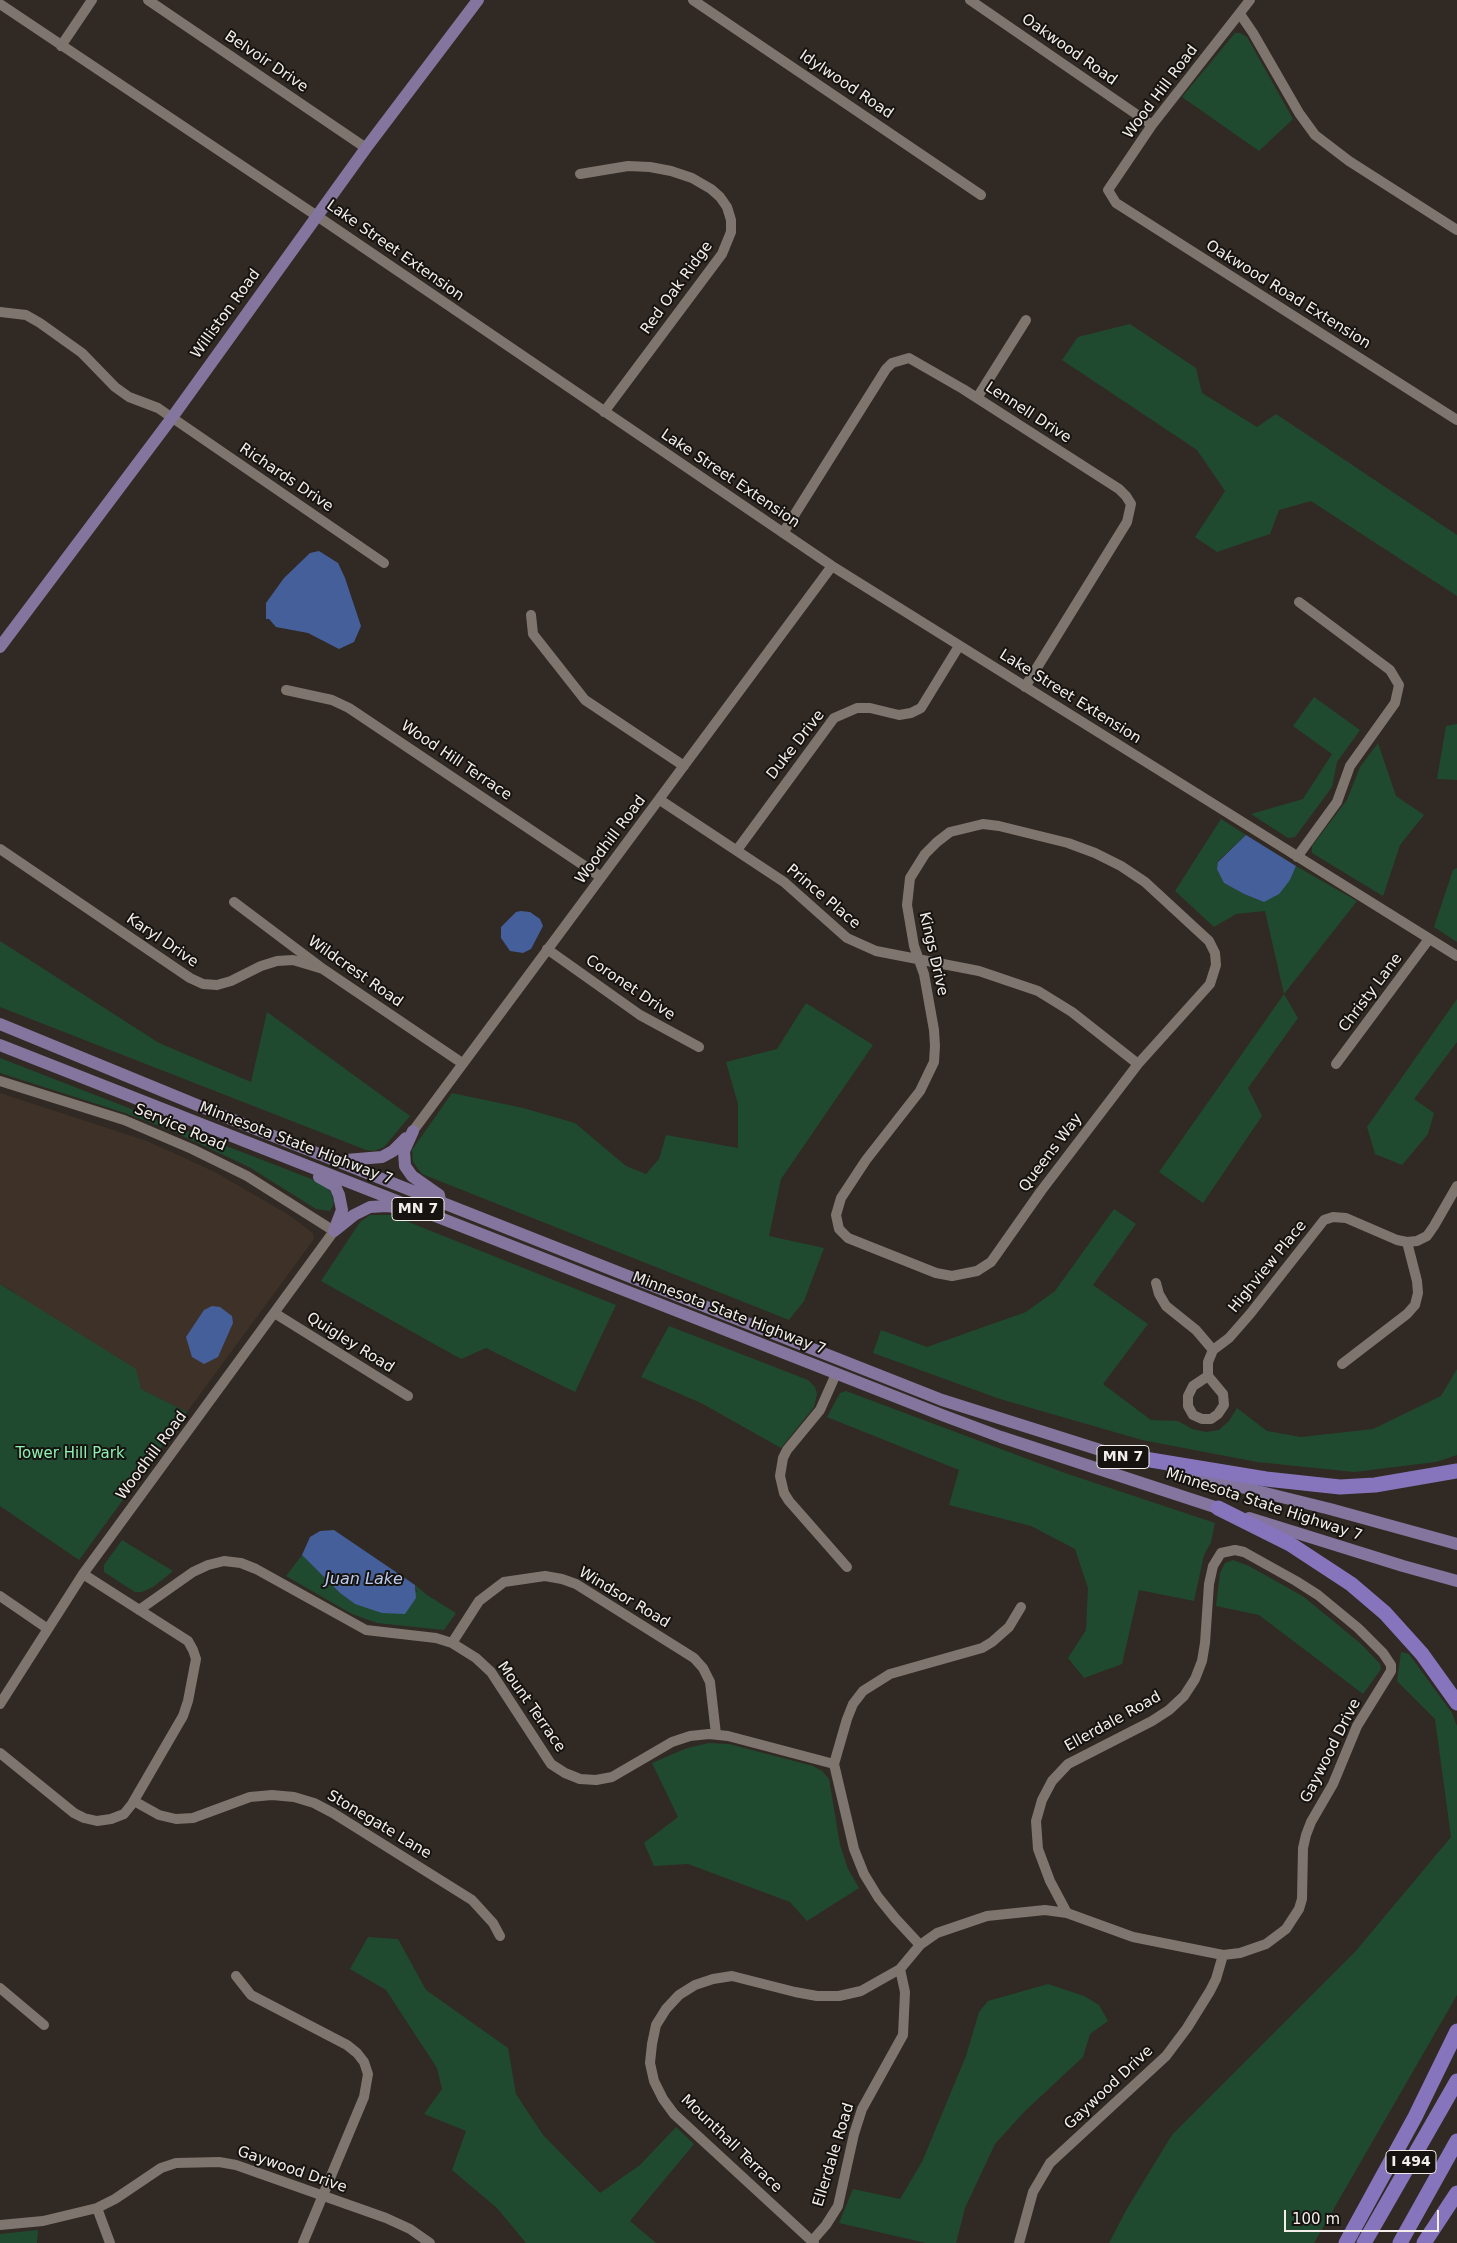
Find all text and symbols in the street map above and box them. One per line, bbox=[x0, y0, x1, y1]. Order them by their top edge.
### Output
street label: Oakwood Road bbox=[1018, 10, 1120, 90]
street label: Belvoir Drive bbox=[221, 27, 311, 97]
street label: Wood Hill Road bbox=[1120, 42, 1202, 142]
street label: Idylwood Road bbox=[796, 47, 896, 123]
street label: Lake Street Extension bbox=[323, 197, 467, 305]
street label: Oakwood Road Extension bbox=[1202, 237, 1374, 353]
street label: Red Oak Ridge bbox=[637, 238, 717, 338]
street label: Williston Road bbox=[188, 266, 264, 362]
street label: Lennell Drive bbox=[982, 379, 1074, 447]
street label: Lake Street Extension bbox=[657, 426, 803, 532]
street label: Richards Drive bbox=[236, 440, 336, 516]
street label: Lake Street Extension bbox=[996, 646, 1144, 748]
street label: Duke Drive bbox=[763, 707, 829, 783]
street label: Wood Hill Terrace bbox=[397, 717, 515, 805]
street label: Woodhill Road bbox=[572, 792, 650, 888]
street label: Prince Place bbox=[782, 861, 864, 933]
street label: Karyl Drive bbox=[123, 910, 201, 972]
street label: Kings Drive bbox=[915, 910, 951, 998]
street label: Wildcrest Road bbox=[304, 933, 406, 1011]
street label: Christy Lane bbox=[1336, 950, 1406, 1036]
street label: Coronet Drive bbox=[582, 951, 678, 1025]
street label: Minnesota State Highway 7 bbox=[197, 1099, 395, 1189]
street label: Service Road bbox=[131, 1101, 229, 1155]
street label: Queens Way bbox=[1016, 1110, 1086, 1196]
road number: MN 7 bbox=[392, 1198, 444, 1220]
street label: Highview Place bbox=[1225, 1217, 1311, 1317]
street label: Minnesota State Highway 7 bbox=[630, 1269, 828, 1359]
street label: Quigley Road bbox=[303, 1309, 397, 1377]
street label: Woodhill Road bbox=[113, 1408, 191, 1504]
park label: Tower Hill Park bbox=[15, 1445, 125, 1463]
road number: MN 7 bbox=[1097, 1445, 1149, 1468]
street label: Minnesota State Highway 7 bbox=[1163, 1465, 1365, 1545]
street label: Windsor Road bbox=[575, 1564, 673, 1632]
water label: Juan Lake bbox=[325, 1570, 403, 1590]
street label: Mount Terrace bbox=[493, 1658, 569, 1756]
street label: Ellerdale Road bbox=[1062, 1688, 1164, 1756]
street label: Gaywood Drive bbox=[1297, 1696, 1365, 1806]
street label: Stonegate Lane bbox=[324, 1787, 434, 1863]
street label: Gaywood Drive bbox=[1061, 2042, 1157, 2134]
street label: Mounthall Terrace bbox=[677, 2091, 785, 2197]
street label: Ellerdale Road bbox=[810, 2101, 858, 2209]
street label: Gaywood Drive bbox=[235, 2143, 349, 2197]
road number: I 494 bbox=[1386, 2150, 1436, 2174]
scale bar bbox=[1287, 2200, 1442, 2232]
text: 100 m bbox=[1292, 2210, 1340, 2228]

